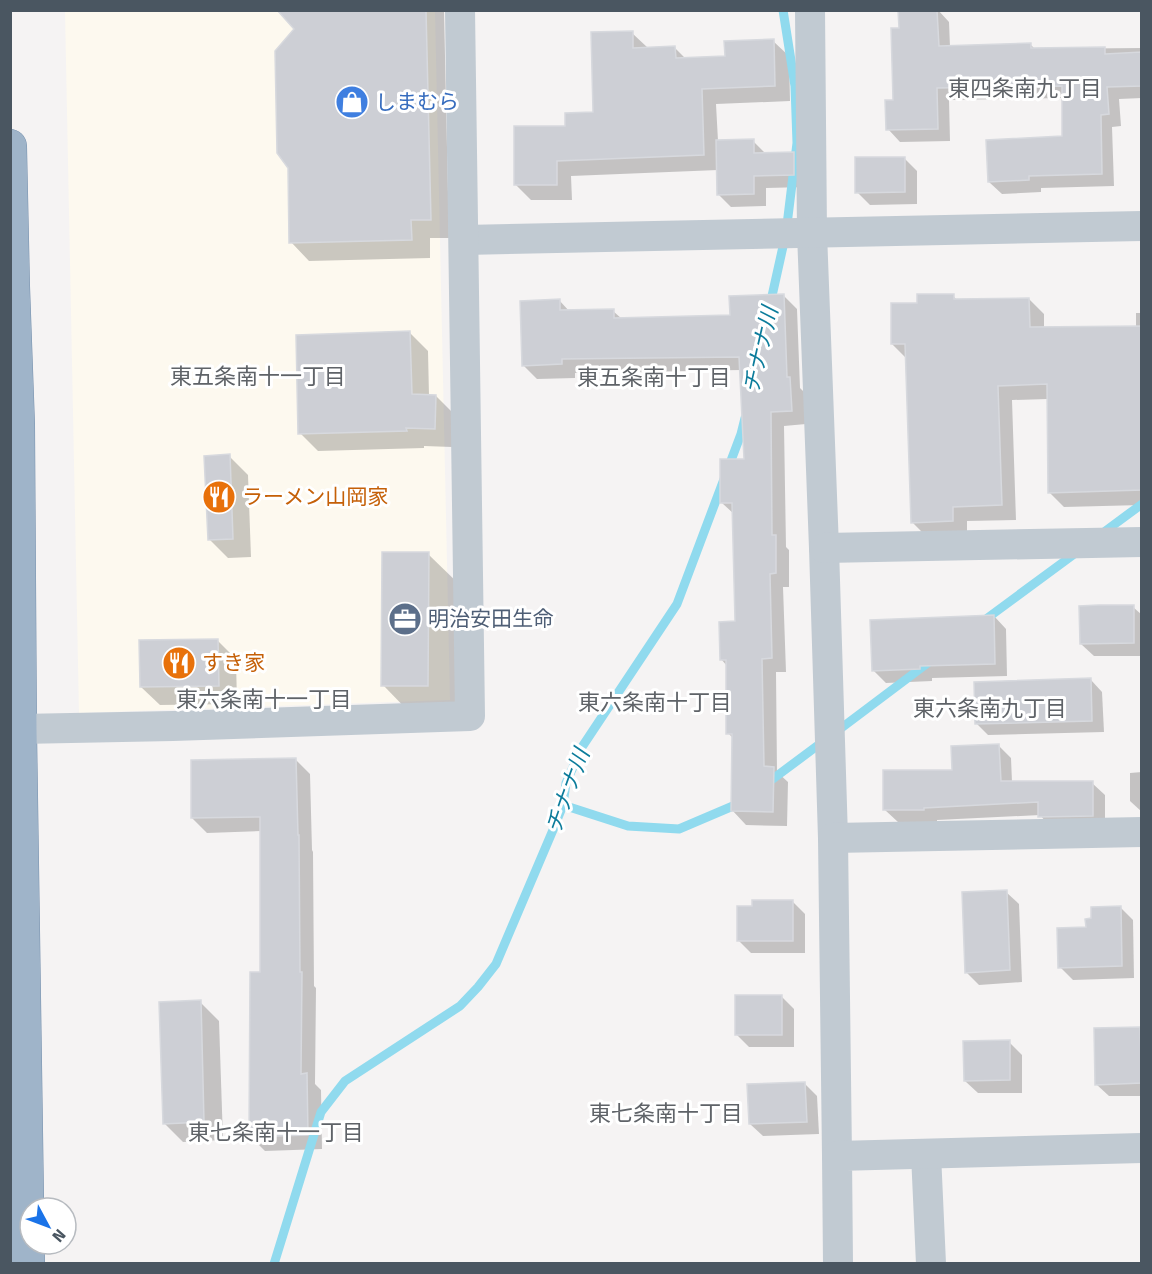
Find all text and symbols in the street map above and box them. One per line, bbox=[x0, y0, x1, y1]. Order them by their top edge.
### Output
district label: 東四条南九丁目 bbox=[948, 75, 1102, 102]
shop icon: しまむら bbox=[334, 84, 370, 120]
place label: しまむら bbox=[375, 89, 459, 115]
water label: チナナ川 bbox=[737, 302, 784, 396]
district label: 東五条南十一丁目 bbox=[170, 363, 346, 390]
district label: 東五条南十丁目 bbox=[577, 364, 731, 391]
restaurant icon: ラーメン山岡家 bbox=[201, 479, 237, 515]
place label: ラーメン山岡家 bbox=[242, 484, 388, 510]
office icon: 明治安田生命 bbox=[387, 601, 423, 637]
place label: 明治安田生命 bbox=[428, 606, 554, 632]
restaurant icon: すき家 bbox=[161, 645, 197, 681]
place label: すき家 bbox=[202, 650, 265, 676]
district label: 東六条南十一丁目 bbox=[176, 686, 352, 713]
district label: 東六条南十丁目 bbox=[578, 689, 732, 716]
district label: 東六条南九丁目 bbox=[913, 695, 1067, 722]
water label: チナナ川 bbox=[540, 743, 596, 837]
district label: 東七条南十丁目 bbox=[589, 1100, 743, 1127]
district label: 東七条南十一丁目 bbox=[188, 1119, 364, 1146]
north arrow bbox=[18, 1196, 78, 1256]
text: N bbox=[48, 1225, 70, 1246]

